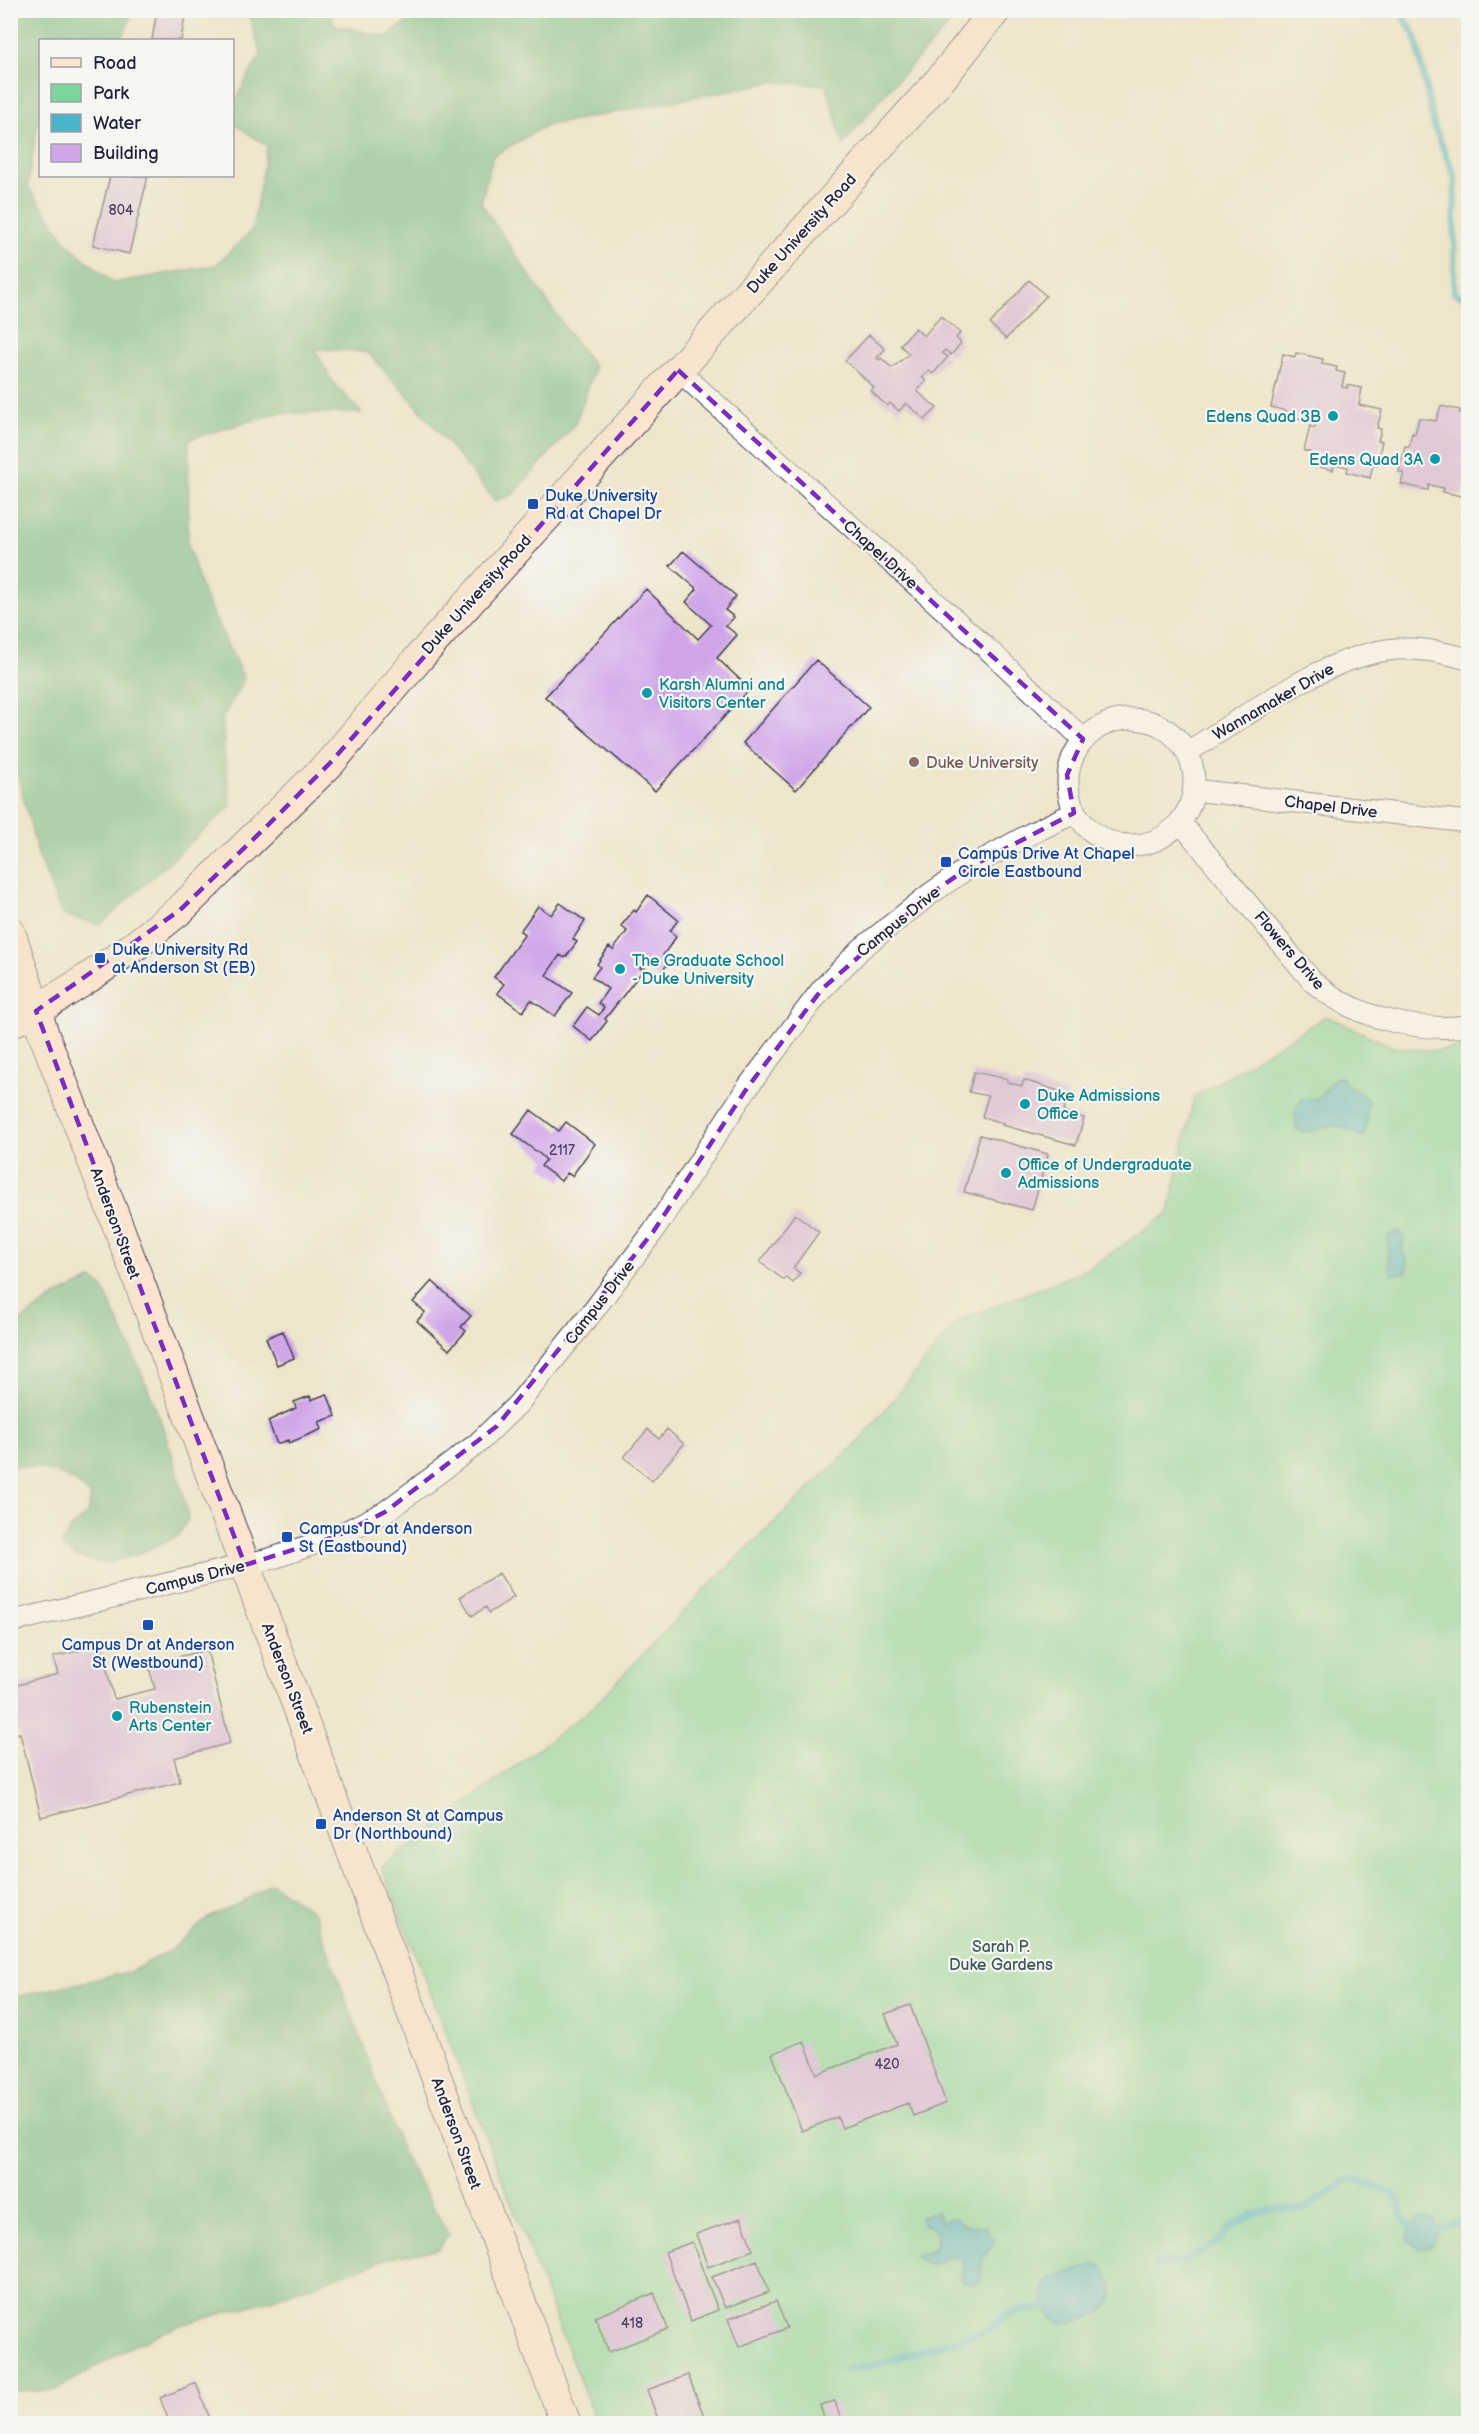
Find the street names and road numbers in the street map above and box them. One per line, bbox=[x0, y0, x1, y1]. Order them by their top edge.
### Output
street label: Duke University Road bbox=[743, 170, 861, 298]
street label: Chapel Drive bbox=[839, 517, 921, 594]
street label: Duke University Road bbox=[418, 531, 536, 659]
street label: Wannamaker Drive bbox=[1210, 660, 1338, 745]
street label: Chapel Drive bbox=[1283, 792, 1379, 823]
street label: Campus Drive bbox=[854, 883, 945, 962]
street label: Flowers Drive bbox=[1250, 908, 1328, 994]
street label: Anderson Street bbox=[86, 1165, 144, 1282]
street label: Campus Drive bbox=[561, 1257, 639, 1349]
street label: Campus Drive bbox=[144, 1557, 247, 1600]
street label: Anderson Street bbox=[257, 1620, 317, 1737]
street label: Anderson Street bbox=[427, 2075, 485, 2192]

